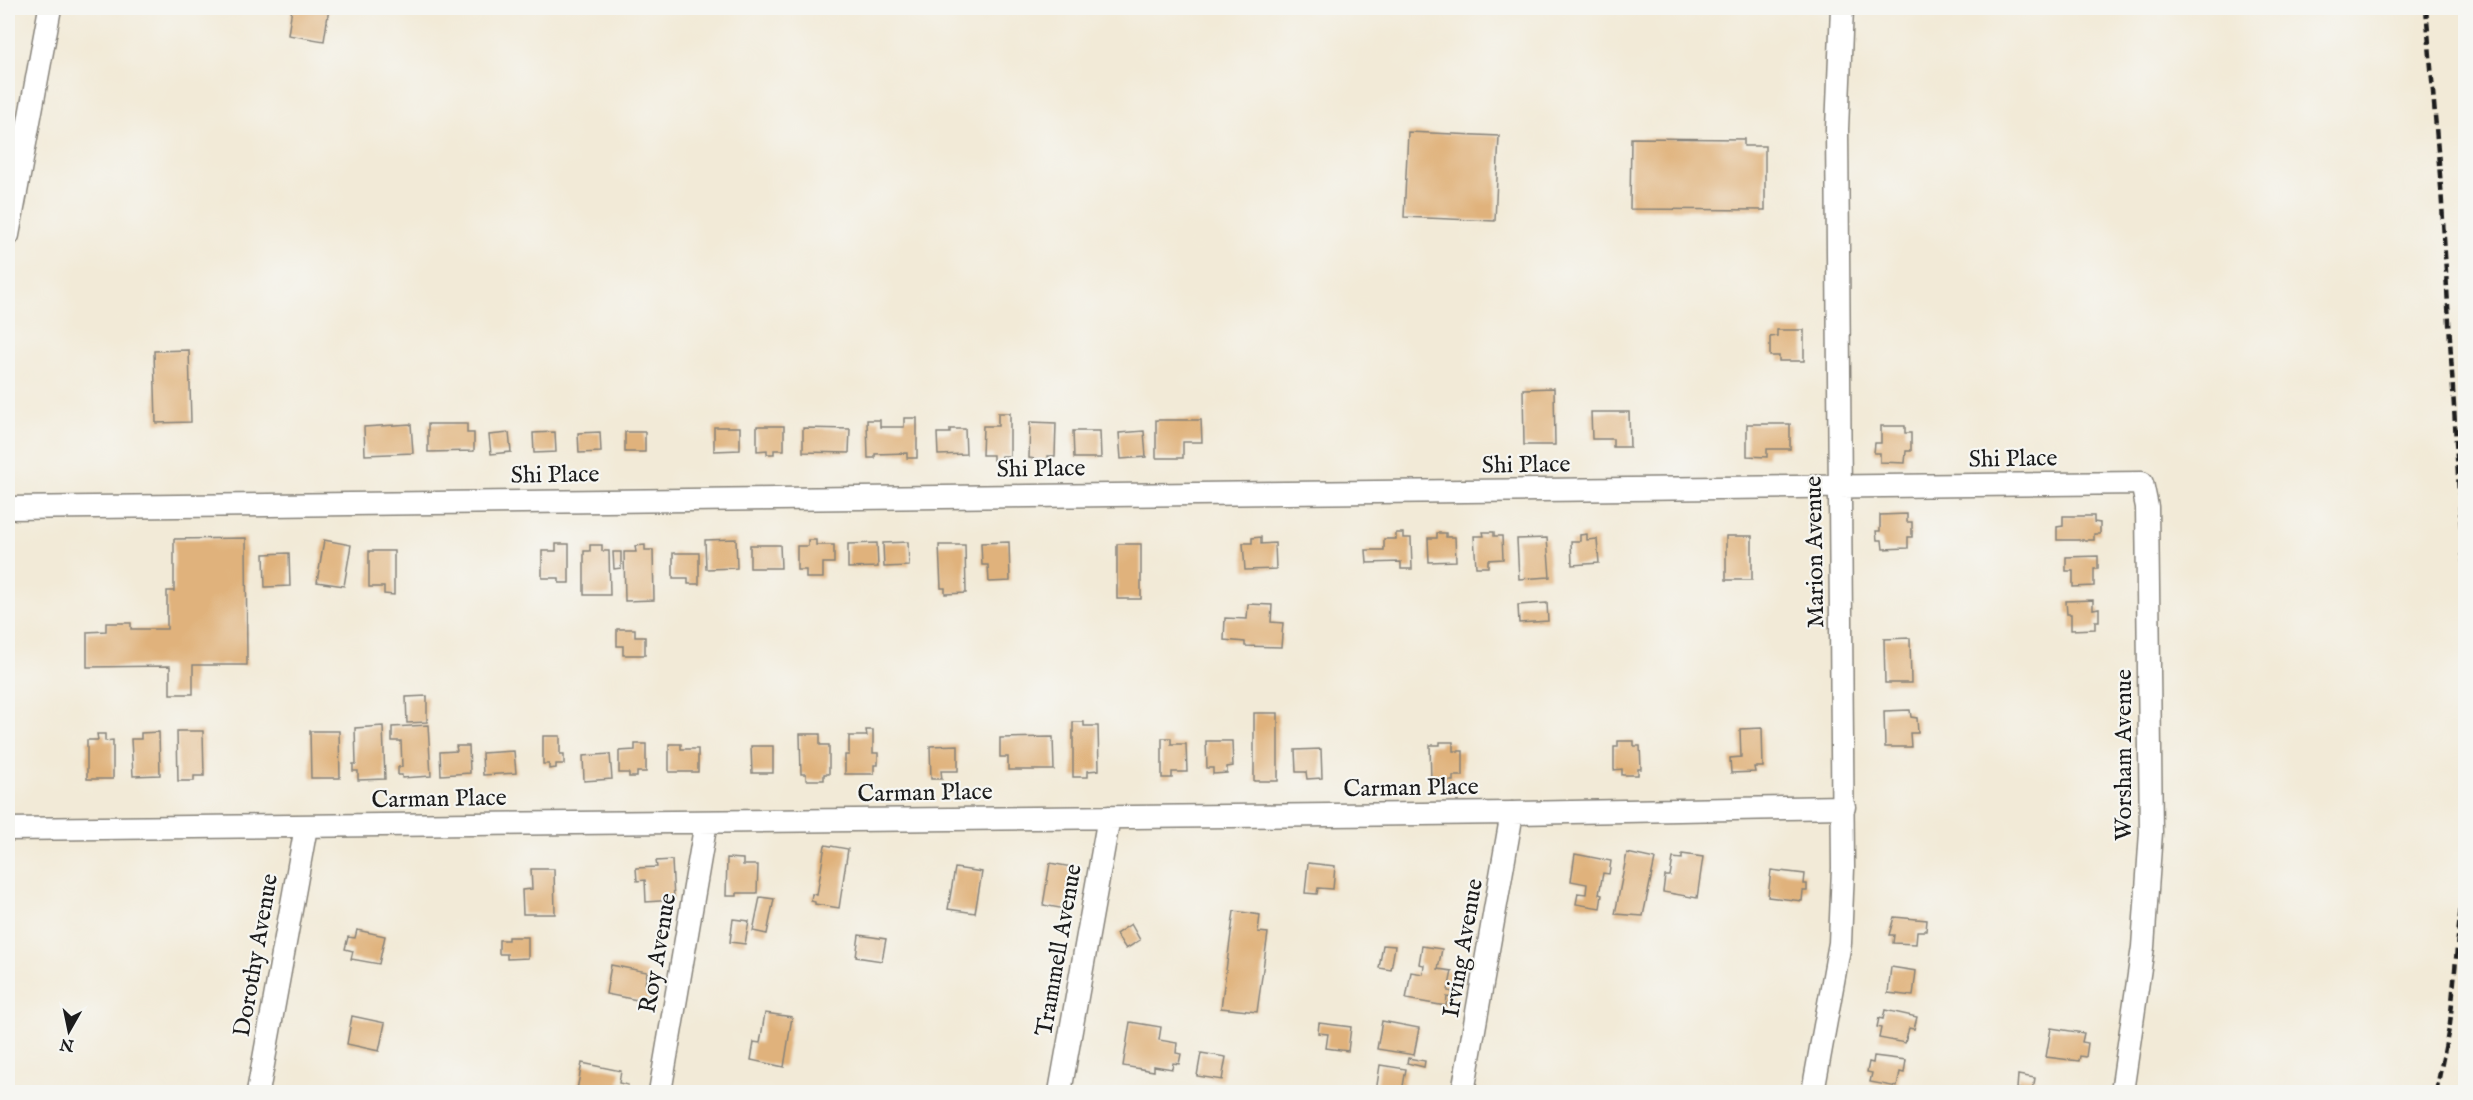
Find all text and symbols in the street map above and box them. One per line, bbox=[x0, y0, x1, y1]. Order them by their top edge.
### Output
street label: Shi Place bbox=[1968, 443, 2058, 476]
street label: Shi Place bbox=[1481, 449, 1571, 482]
street label: Shi Place bbox=[996, 453, 1086, 486]
street label: Shi Place bbox=[510, 459, 600, 492]
street label: Marion Avenue bbox=[1799, 476, 1832, 628]
street label: Worsham Avenue bbox=[2109, 669, 2140, 841]
street label: Carman Place bbox=[1343, 772, 1479, 805]
street label: Carman Place bbox=[857, 777, 993, 810]
street label: Carman Place bbox=[371, 783, 507, 816]
street label: Trammell Avenue bbox=[1029, 862, 1090, 1039]
street label: Dorothy Avenue bbox=[227, 871, 286, 1039]
street label: Irving Avenue bbox=[1436, 876, 1491, 1020]
street label: Roy Avenue bbox=[633, 891, 684, 1016]
north arrow bbox=[39, 1001, 99, 1061]
text: N bbox=[58, 1033, 76, 1055]

